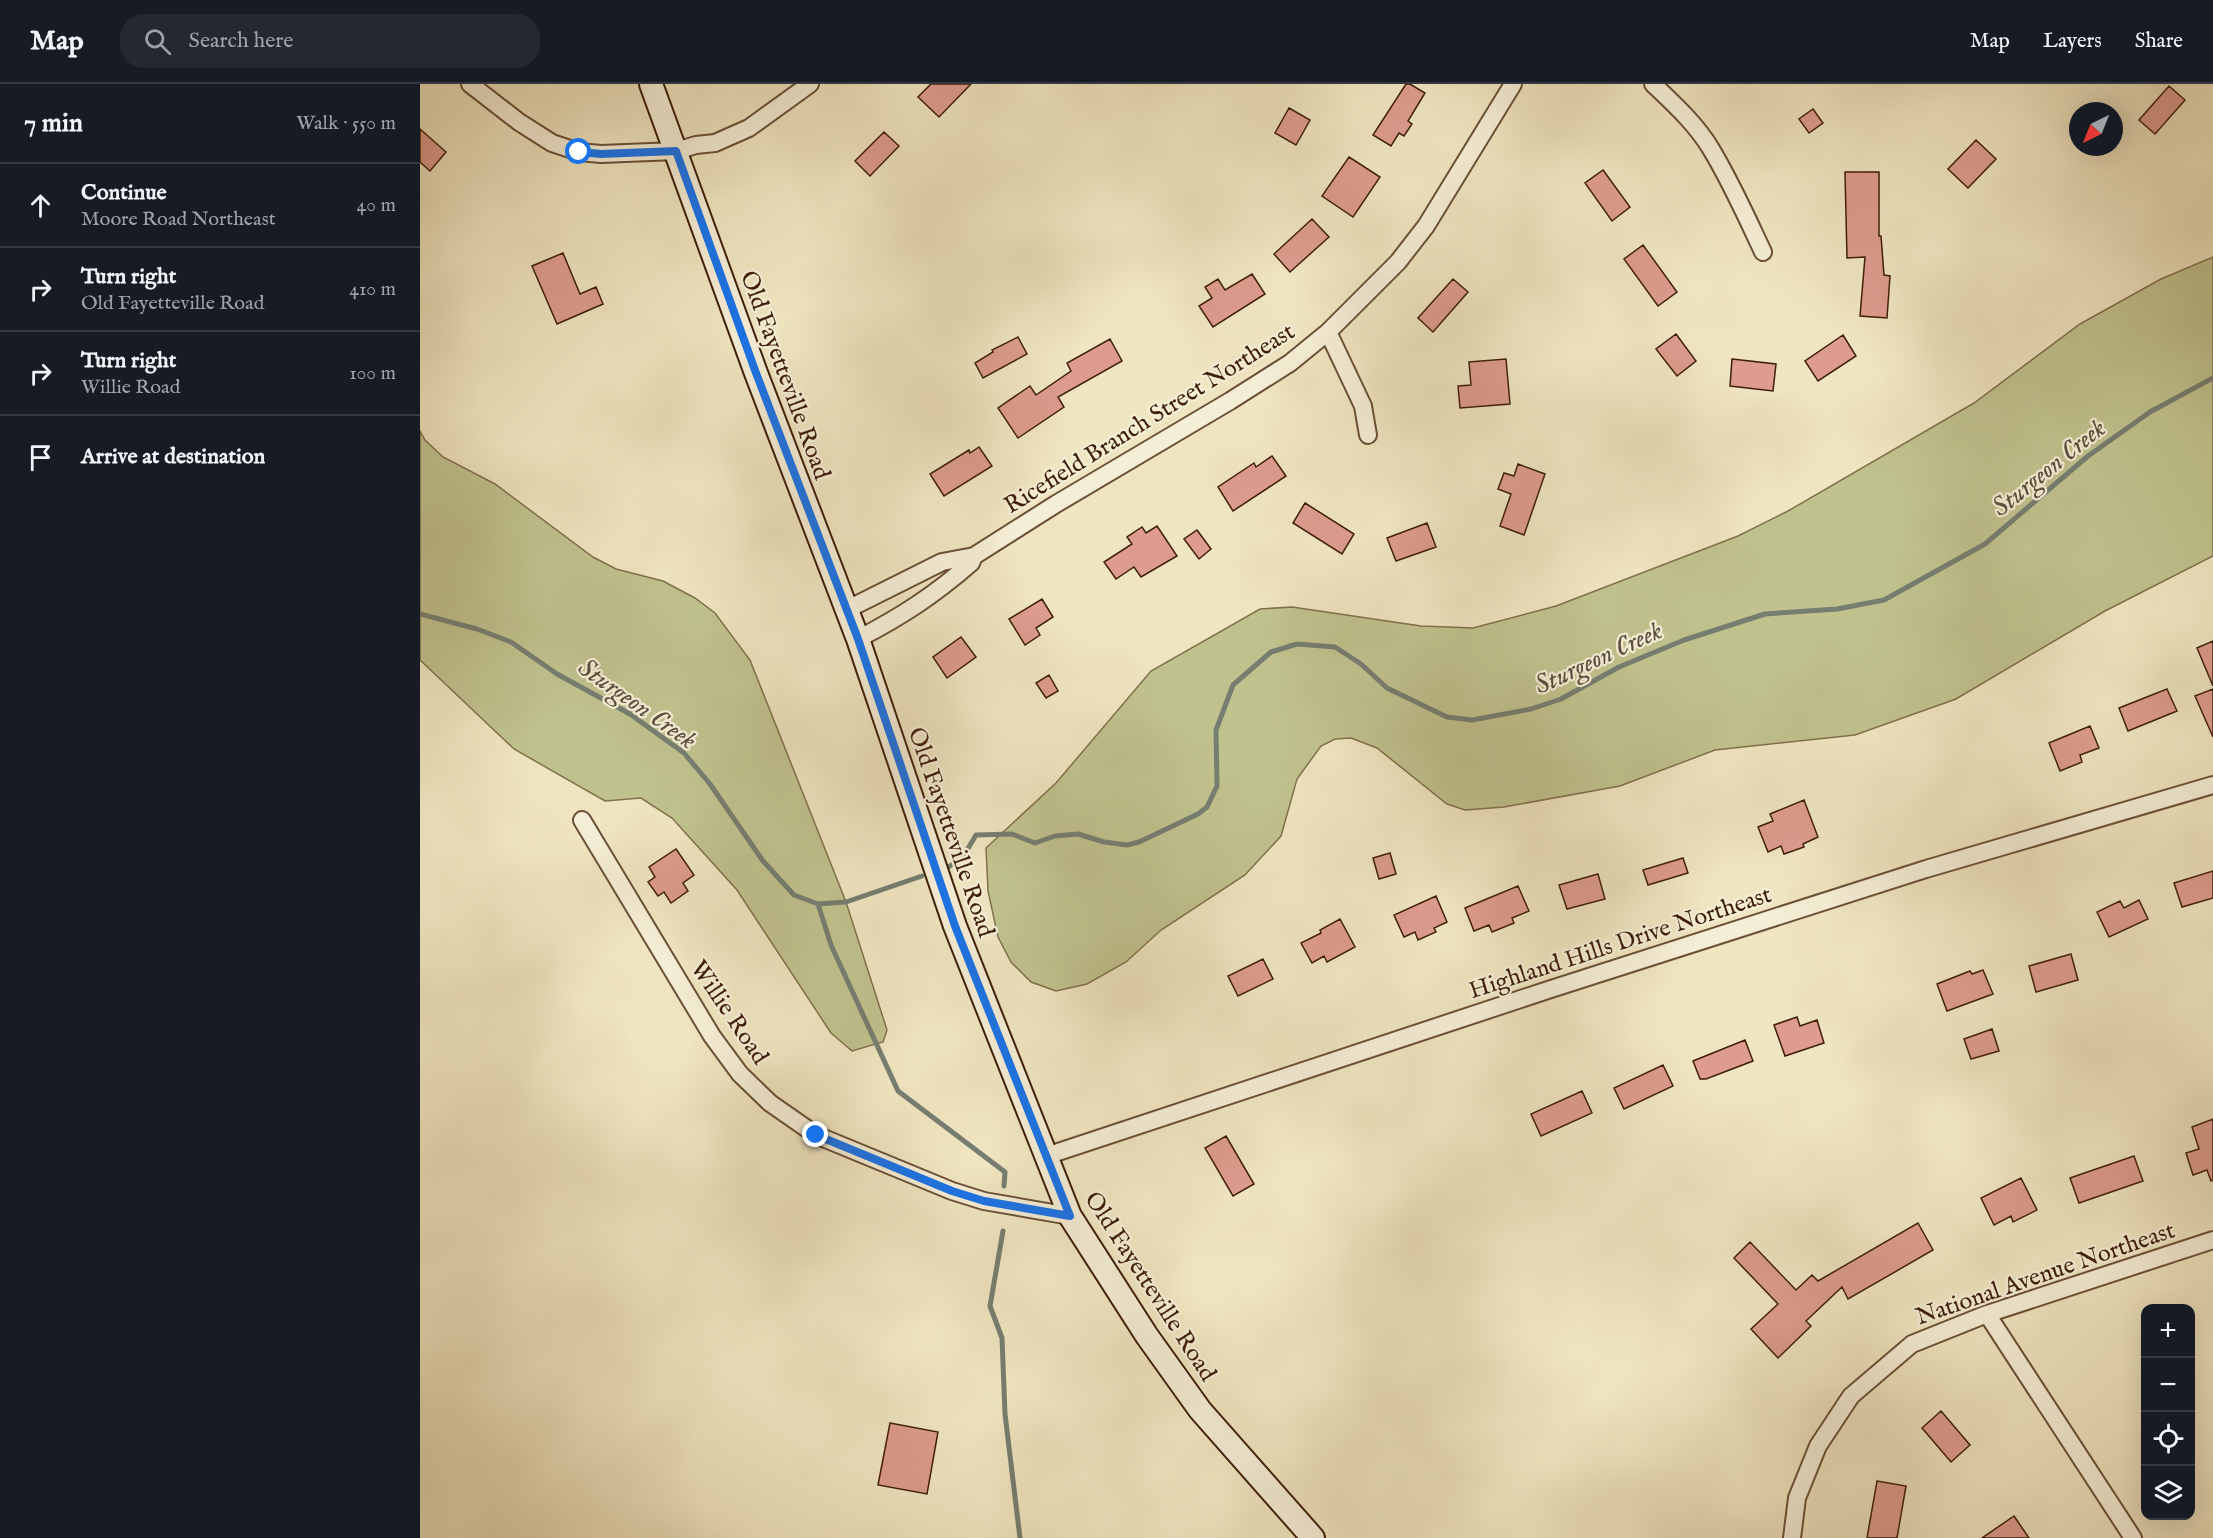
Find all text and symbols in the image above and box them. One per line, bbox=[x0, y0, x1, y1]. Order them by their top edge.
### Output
search box bbox=[120, 14, 540, 68]
text: Map bbox=[30, 24, 84, 59]
icon: search bbox=[141, 25, 174, 58]
text: Search here bbox=[189, 27, 293, 55]
text: Map bbox=[1970, 28, 2010, 55]
text: Layers bbox=[2043, 28, 2102, 55]
text: Share bbox=[2135, 28, 2183, 55]
north arrow bbox=[2069, 102, 2123, 156]
text: 7 min bbox=[24, 107, 83, 140]
text: Walk · 550 m bbox=[296, 111, 396, 136]
route start bbox=[565, 138, 591, 164]
text: Continue bbox=[81, 179, 167, 207]
icon: ahead bbox=[24, 189, 57, 222]
text: 40 m bbox=[357, 193, 396, 218]
text: Moore Road Northeast bbox=[81, 207, 276, 232]
text: Turn right bbox=[81, 263, 176, 291]
street label: Old Fayetteville Road bbox=[732, 267, 837, 484]
icon: right bbox=[24, 273, 57, 306]
text: 410 m bbox=[349, 277, 396, 302]
text: Old Fayetteville Road bbox=[81, 291, 264, 316]
street label: Ricefield Branch Street Northeast bbox=[999, 317, 1301, 522]
text: Turn right bbox=[81, 347, 176, 375]
icon: right bbox=[24, 357, 57, 390]
text: 100 m bbox=[349, 361, 396, 386]
text: Willie Road bbox=[81, 375, 180, 400]
water label: Sturgeon Creek bbox=[1985, 412, 2114, 525]
icon: arrive bbox=[24, 441, 57, 474]
text: Arrive at destination bbox=[81, 443, 265, 471]
water label: Sturgeon Creek bbox=[1529, 614, 1669, 703]
water label: Sturgeon Creek bbox=[571, 651, 703, 758]
street label: Old Fayetteville Road bbox=[900, 723, 1001, 942]
street label: Highland Hills Drive Northeast bbox=[1465, 880, 1776, 1007]
street label: Willie Road bbox=[683, 955, 775, 1071]
route end bbox=[802, 1121, 828, 1147]
street label: Old Fayetteville Road bbox=[1077, 1186, 1223, 1388]
street label: National Avenue Northeast bbox=[1912, 1215, 2179, 1333]
map controls bbox=[2141, 1304, 2195, 1520]
button: + bbox=[2141, 1304, 2195, 1358]
button: − bbox=[2141, 1358, 2195, 1412]
button: locate bbox=[2141, 1412, 2195, 1466]
button: layers bbox=[2141, 1466, 2195, 1520]

